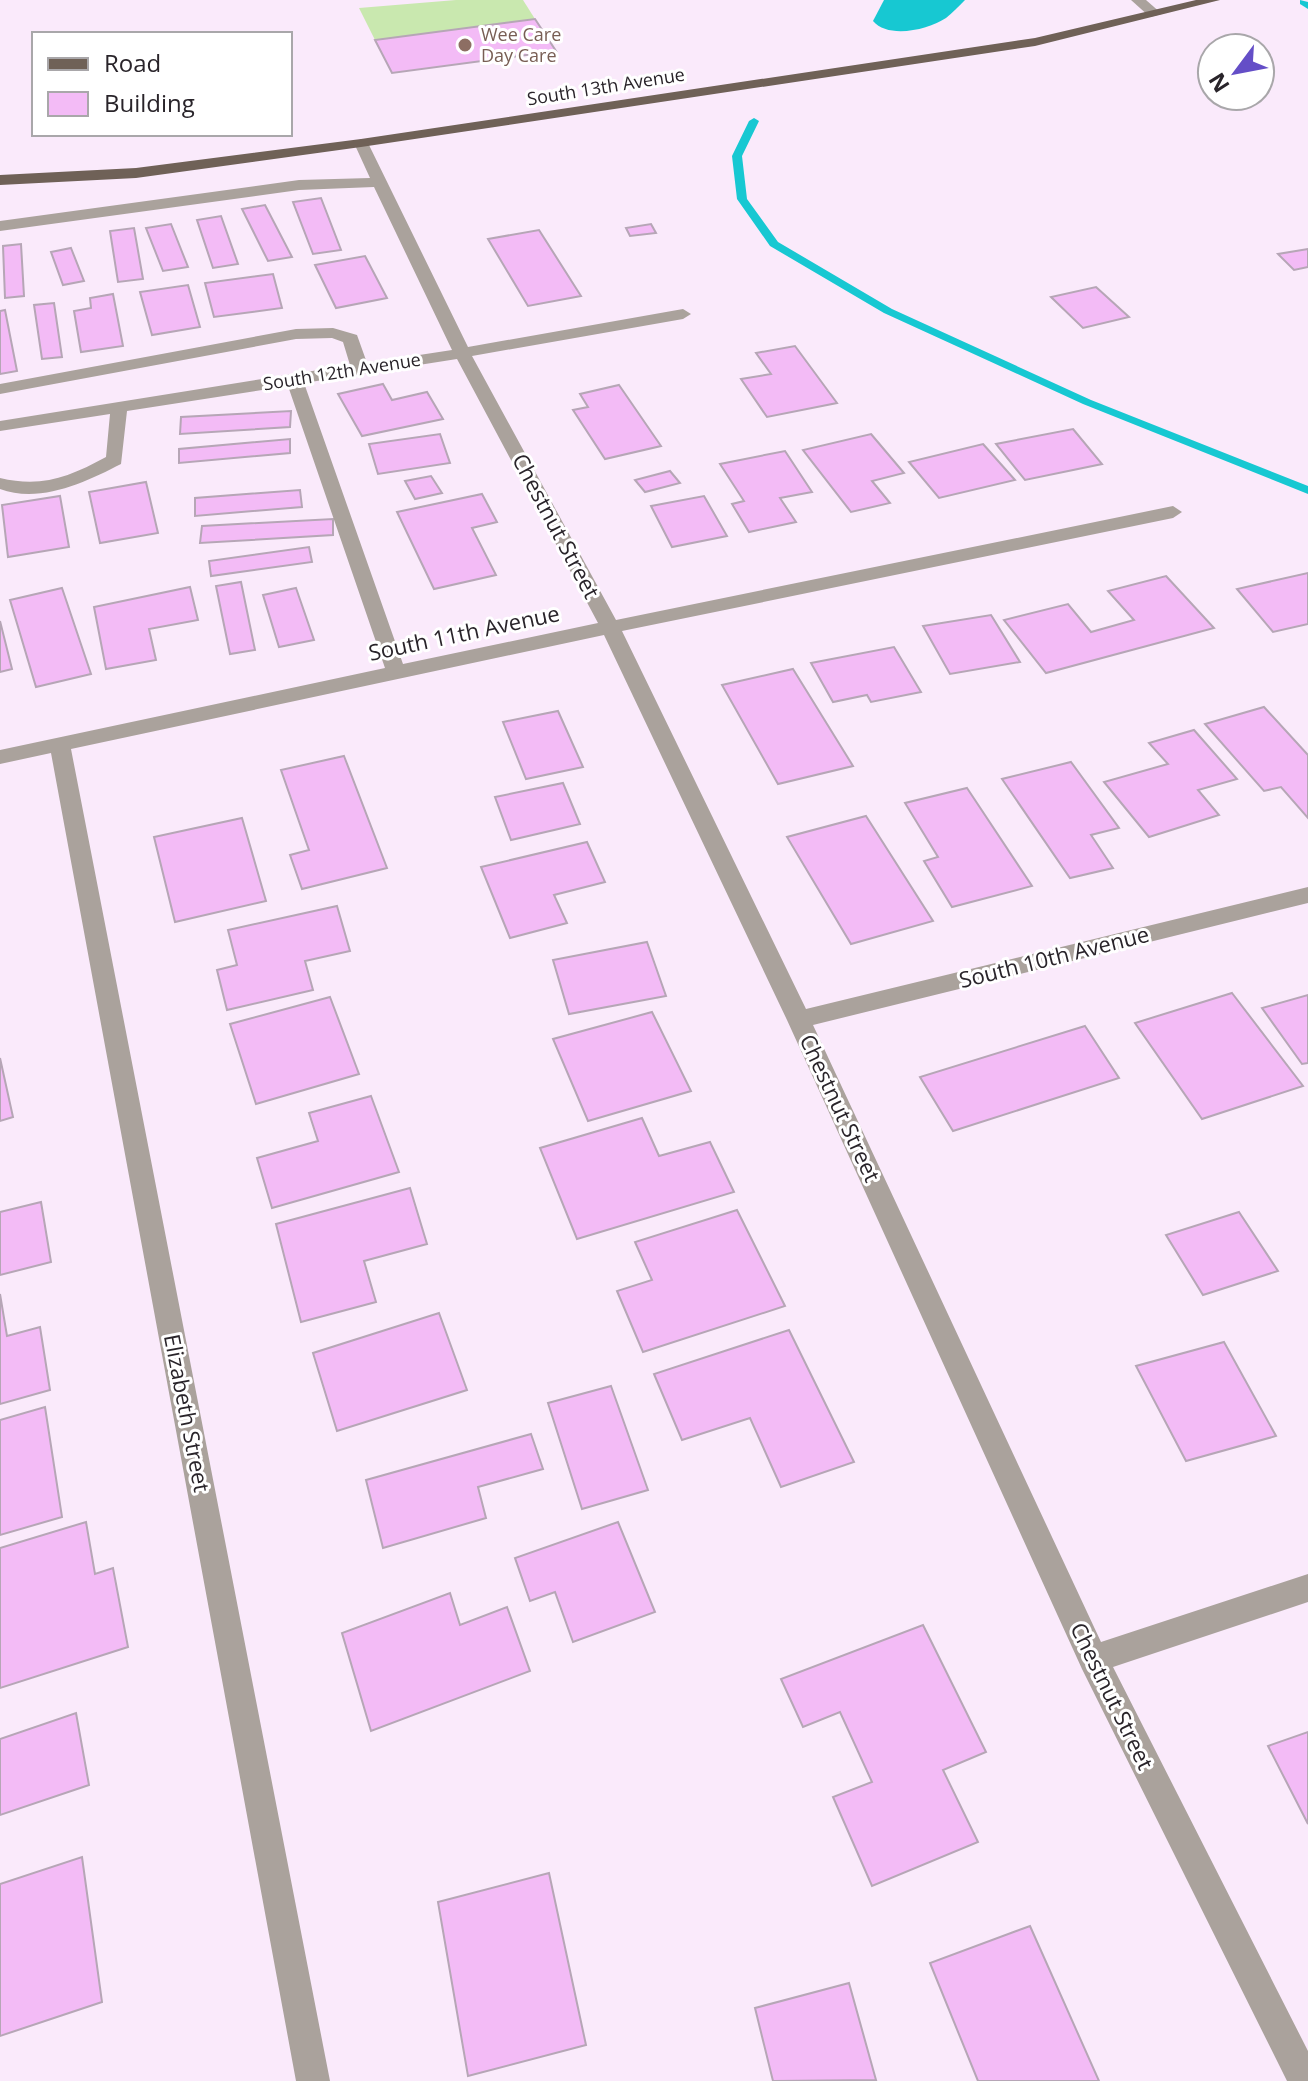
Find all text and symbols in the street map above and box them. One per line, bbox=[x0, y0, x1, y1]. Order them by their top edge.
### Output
place label: Wee Care Day Care bbox=[481, 22, 561, 67]
legend bbox=[32, 32, 292, 136]
north arrow bbox=[1196, 32, 1276, 112]
marker: Wee Care Day Care bbox=[456, 36, 474, 54]
text: Road bbox=[104, 46, 161, 79]
street label: South 13th Avenue bbox=[525, 62, 686, 110]
text: N bbox=[1201, 68, 1236, 99]
text: Building bbox=[104, 86, 195, 119]
street label: South 12th Avenue bbox=[261, 347, 422, 395]
street label: Chestnut Street bbox=[506, 448, 608, 603]
street label: South 11th Avenue bbox=[365, 597, 562, 667]
street label: South 10th Avenue bbox=[956, 918, 1152, 994]
street label: Chestnut Street bbox=[793, 1029, 888, 1187]
street label: Elizabeth Street bbox=[158, 1331, 218, 1494]
street label: Chestnut Street bbox=[1064, 1617, 1162, 1774]

